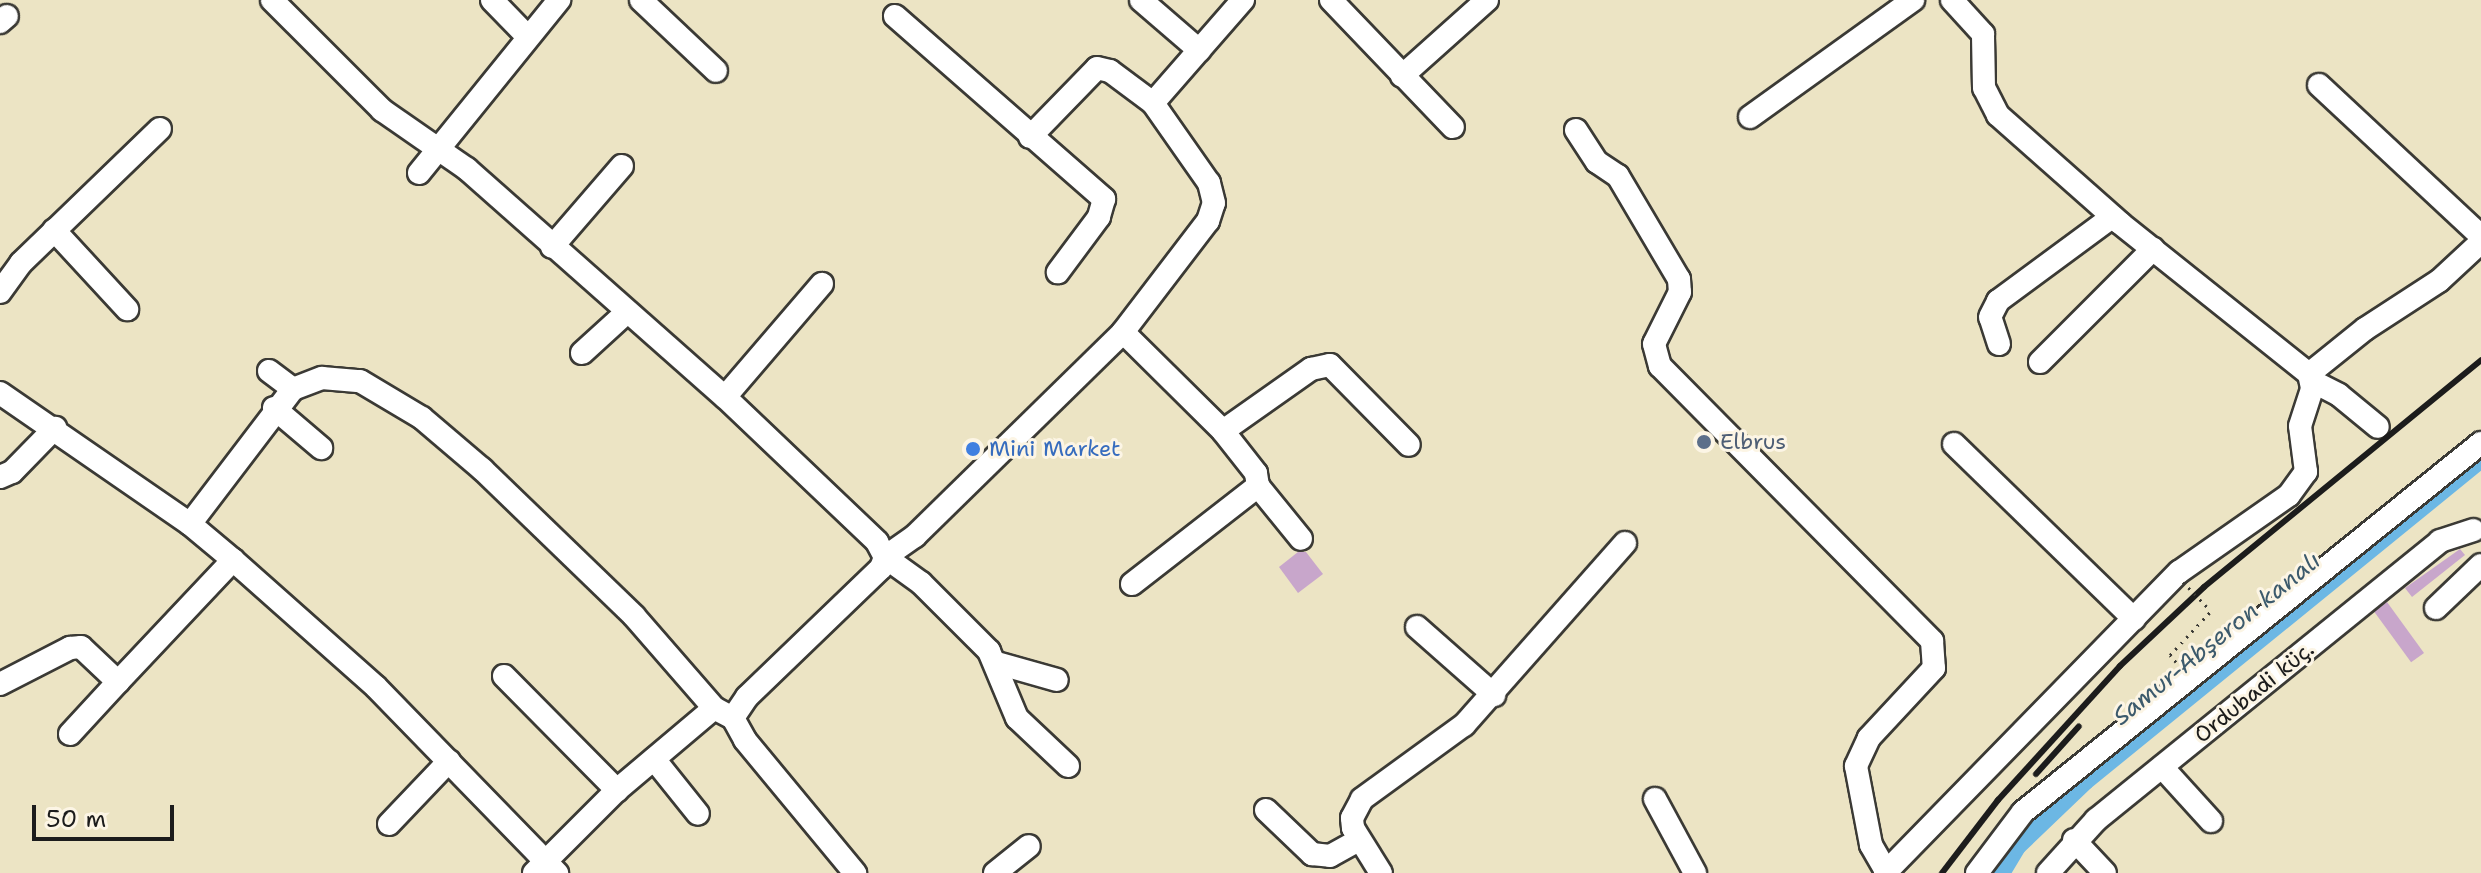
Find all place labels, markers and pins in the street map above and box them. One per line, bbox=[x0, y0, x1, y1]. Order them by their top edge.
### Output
place label: Elbrus bbox=[1720, 429, 1786, 455]
marker: Elbrus bbox=[1695, 433, 1713, 451]
place label: Mini Market bbox=[989, 436, 1121, 462]
marker: Mini Market bbox=[964, 440, 982, 458]

